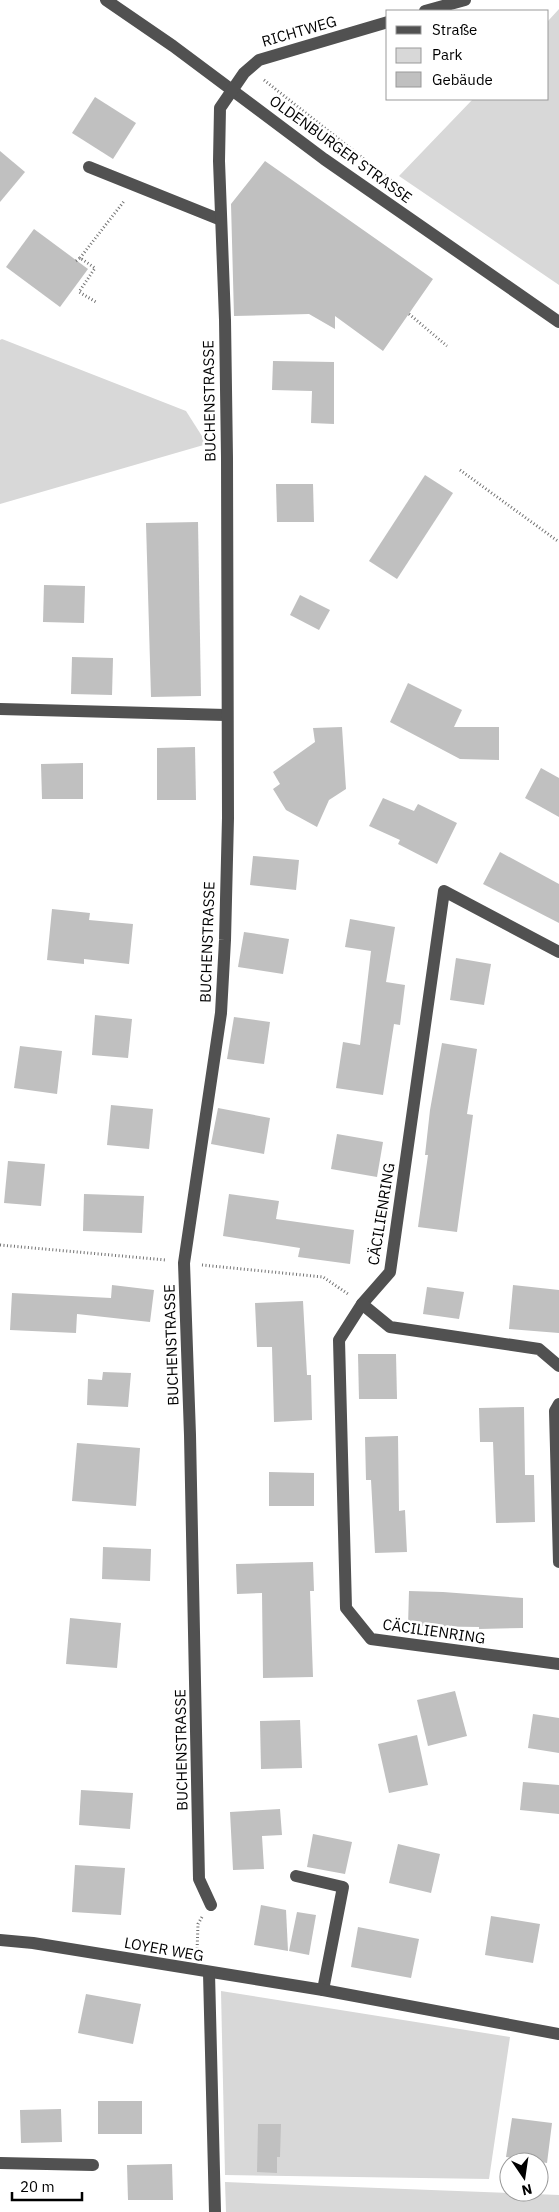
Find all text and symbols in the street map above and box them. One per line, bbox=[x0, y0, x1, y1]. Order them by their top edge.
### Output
legend bbox=[386, 10, 549, 100]
street label: RICHTWEG bbox=[259, 11, 339, 51]
text: Straße bbox=[432, 20, 477, 39]
text: Park bbox=[432, 45, 462, 64]
text: Gebäude bbox=[432, 70, 493, 89]
street label: OLDENBURGER STRASSE bbox=[266, 91, 416, 207]
street label: BUCHENSTRASSE bbox=[198, 340, 220, 462]
street label: BUCHENSTRASSE bbox=[195, 881, 219, 1003]
street label: CÄCILIENRING bbox=[364, 1161, 398, 1267]
street label: BUCHENSTRASSE bbox=[159, 1284, 183, 1406]
street label: CÄCILIENRING bbox=[381, 1614, 487, 1648]
street label: BUCHENSTRASSE bbox=[170, 1689, 192, 1811]
street label: LOYER WEG bbox=[123, 1933, 205, 1965]
north arrow bbox=[499, 2152, 549, 2202]
scale bar bbox=[12, 2170, 82, 2202]
text: 20 m bbox=[20, 2177, 55, 2196]
text: N bbox=[520, 2180, 534, 2200]

